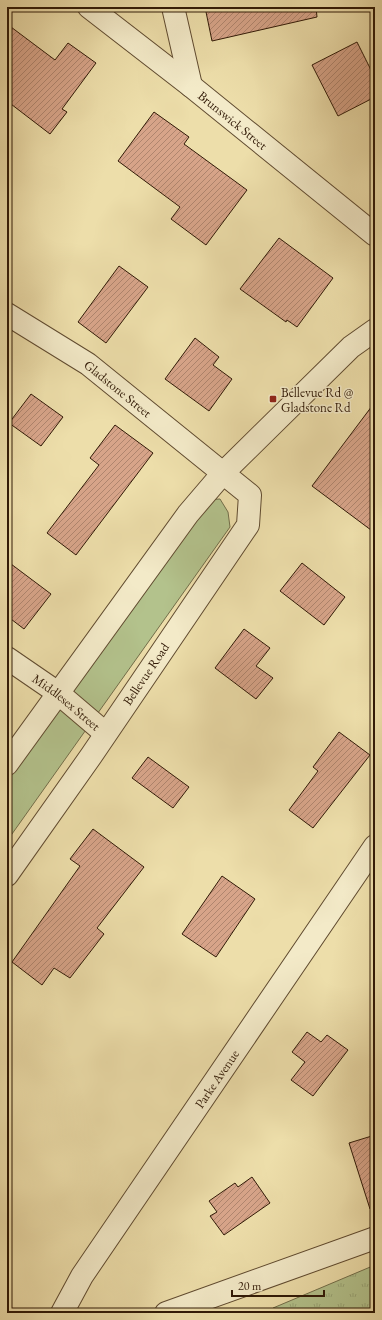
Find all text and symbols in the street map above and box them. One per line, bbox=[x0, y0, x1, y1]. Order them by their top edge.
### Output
street label: Brunswick Street bbox=[195, 87, 271, 153]
street label: Gladstone Street bbox=[81, 356, 156, 421]
place label: Bellevue Rd @ Gladstone Rd bbox=[281, 384, 354, 416]
marker: Bellevue Rd @ Gladstone Rd bbox=[268, 394, 278, 404]
street label: Bellevue Road bbox=[119, 639, 173, 708]
street label: Middlesex Street bbox=[29, 670, 104, 734]
street label: Parke Avenue bbox=[191, 1046, 242, 1111]
scale bar bbox=[232, 1272, 324, 1298]
text: 20 m bbox=[238, 1278, 262, 1294]

